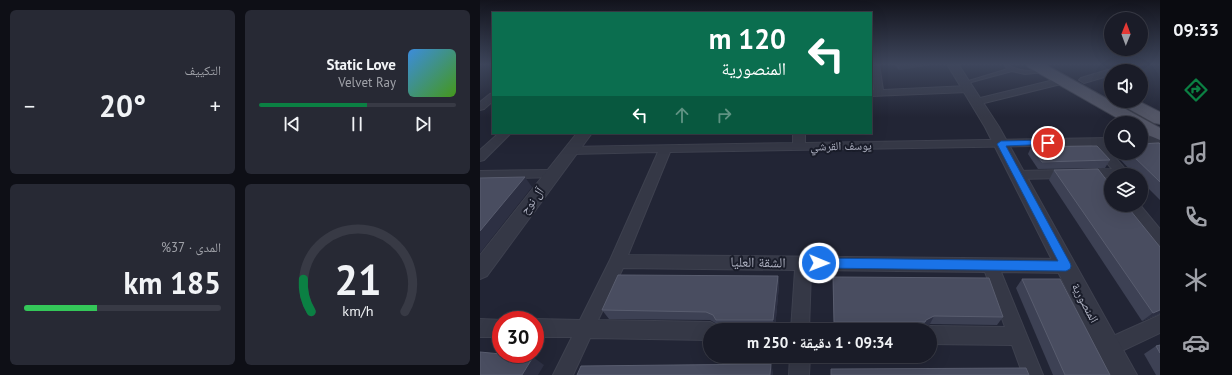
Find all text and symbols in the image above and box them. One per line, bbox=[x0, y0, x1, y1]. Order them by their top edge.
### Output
north arrow bbox=[1104, 12, 1148, 56]
map controls bbox=[1104, 12, 1148, 212]
text: 09:33 bbox=[1173, 18, 1219, 41]
text: 120 m bbox=[709, 20, 786, 57]
icon: left bbox=[800, 28, 852, 80]
text: Static Love bbox=[326, 55, 396, 74]
text: المنصورية bbox=[722, 57, 786, 80]
text: التكييف bbox=[185, 62, 221, 79]
button: sound bbox=[1104, 64, 1148, 108]
text: Velvet Ray bbox=[338, 74, 396, 91]
icon: directions bbox=[1182, 76, 1210, 104]
text: 20° bbox=[99, 86, 146, 125]
text: − bbox=[24, 92, 35, 120]
text: + bbox=[210, 92, 221, 120]
icon: left bbox=[629, 104, 651, 126]
icon: ahead bbox=[671, 104, 693, 126]
icon: right bbox=[713, 104, 735, 126]
icon: previous bbox=[281, 113, 303, 135]
icon: pause bbox=[346, 113, 368, 135]
icon: next bbox=[412, 113, 434, 135]
button: search bbox=[1104, 116, 1148, 160]
pin bbox=[1031, 126, 1065, 160]
icon: arrive bbox=[1037, 132, 1059, 154]
street label: يوسف القرشي bbox=[810, 137, 872, 157]
icon: music bbox=[1182, 139, 1210, 167]
button: layers bbox=[1104, 168, 1148, 212]
street label: آل نوح bbox=[517, 184, 547, 217]
icon: phone bbox=[1182, 203, 1210, 231]
text: المدى · 37% bbox=[161, 239, 221, 256]
position arrow bbox=[798, 242, 840, 284]
text: 21 bbox=[334, 253, 381, 306]
street label: الشقة العليا bbox=[730, 253, 786, 271]
text: 185 km bbox=[123, 263, 221, 302]
icon: climate bbox=[1182, 266, 1210, 294]
street label: المنصورية bbox=[1069, 280, 1102, 325]
text: km/h bbox=[342, 301, 373, 320]
speed limit sign: 30 bbox=[492, 311, 544, 363]
icon: car bbox=[1182, 329, 1210, 357]
text: 09:34 · 1 دقيقة · 250 m bbox=[747, 333, 893, 352]

